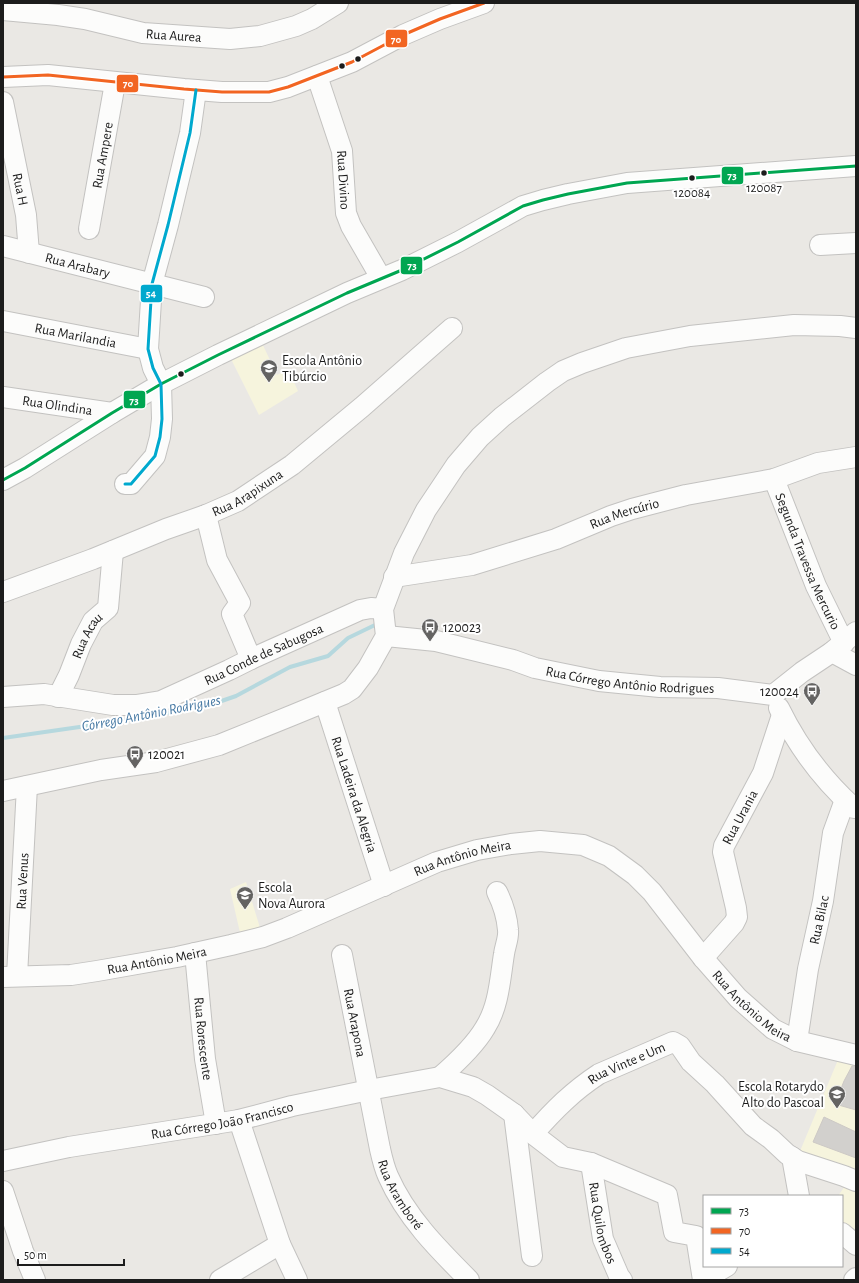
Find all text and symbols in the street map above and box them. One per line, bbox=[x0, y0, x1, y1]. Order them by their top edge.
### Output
street label: Rua Aurea bbox=[145, 27, 202, 45]
line badge: 70 bbox=[385, 29, 408, 48]
text: 70 bbox=[391, 34, 402, 45]
unlabelled marker bbox=[353, 54, 363, 64]
unlabelled marker bbox=[337, 61, 347, 71]
line badge: 70 bbox=[116, 74, 139, 93]
text: 70 bbox=[123, 78, 134, 89]
street label: Rua Ampere bbox=[90, 121, 116, 190]
street label: Rua Divino bbox=[334, 150, 352, 210]
line badge: 73 bbox=[721, 166, 744, 185]
marker: 120087 bbox=[759, 168, 769, 178]
text: 73 bbox=[727, 170, 737, 181]
street label: Rua H bbox=[10, 172, 30, 207]
marker: 120084 bbox=[687, 173, 697, 183]
place label: 120087 bbox=[746, 182, 782, 195]
place label: 120084 bbox=[674, 187, 710, 200]
street label: Rua Arabary bbox=[43, 251, 111, 281]
line badge: 73 bbox=[400, 256, 423, 275]
text: 73 bbox=[407, 260, 417, 271]
line badge: 54 bbox=[140, 284, 163, 303]
text: 54 bbox=[146, 288, 157, 299]
street label: Rua Marilandia bbox=[34, 321, 118, 351]
place label: Escola Antônio Tibúrcio bbox=[282, 354, 362, 384]
school or university icon: Escola Antônio Tibúrcio bbox=[259, 358, 279, 383]
unlabelled marker bbox=[176, 369, 186, 379]
line badge: 73 bbox=[123, 390, 146, 409]
street label: Rua Olindina bbox=[21, 394, 94, 418]
text: 73 bbox=[129, 395, 139, 406]
street label: Rua Arapixuna bbox=[210, 467, 286, 520]
street label: Segunda Travessa Mercurio bbox=[772, 491, 842, 632]
street label: Rua Mercúrio bbox=[588, 496, 661, 532]
street label: Rua Acau bbox=[70, 610, 105, 661]
bus stop icon: 120023 bbox=[420, 617, 440, 642]
street label: Rua Conde de Sabugosa bbox=[202, 621, 326, 688]
place label: 120023 bbox=[443, 621, 481, 635]
street label: Rua Córrego Antônio Rodrigues bbox=[544, 664, 714, 696]
bus stop icon: 120024 bbox=[802, 681, 822, 706]
place label: 120024 bbox=[760, 685, 799, 699]
water label: Córrego Antônio Rodrigues bbox=[80, 693, 222, 734]
street label: Rua Ladeira da Alegria bbox=[329, 735, 379, 855]
bus stop icon: 120021 bbox=[125, 744, 145, 769]
place label: 120021 bbox=[148, 748, 185, 762]
street label: Rua Urania bbox=[720, 787, 761, 847]
street label: Rua Antônio Meira bbox=[412, 838, 513, 879]
street label: Rua Venus bbox=[15, 852, 31, 910]
place label: Escola Nova Aurora bbox=[258, 881, 326, 911]
school or university icon: Escola Nova Aurora bbox=[235, 885, 255, 910]
street label: Rua Bilac bbox=[808, 894, 832, 946]
street label: Rua Antônio Meira bbox=[106, 945, 208, 977]
street label: Rua Antônio Meira bbox=[709, 968, 794, 1045]
street label: Rua Arapona bbox=[341, 987, 368, 1059]
street label: Rua Rorescente bbox=[191, 997, 214, 1081]
street label: Rua Vinte e Um bbox=[585, 1040, 668, 1088]
place label: Escola Rotarydo Alto do Pascoal bbox=[738, 1080, 824, 1110]
school or university icon: Escola Rotarydo Alto do Pascoal bbox=[827, 1084, 847, 1109]
street label: Rua Córrego João Francisco bbox=[150, 1100, 295, 1142]
street label: Rua Aramboré bbox=[375, 1158, 425, 1233]
street label: Rua Quilombos bbox=[586, 1181, 619, 1266]
legend bbox=[703, 1195, 843, 1267]
text: 73 bbox=[739, 1205, 749, 1217]
text: 70 bbox=[739, 1225, 750, 1237]
scale bar bbox=[18, 1241, 124, 1267]
text: 54 bbox=[739, 1245, 750, 1257]
text: 50 m bbox=[24, 1249, 47, 1261]

